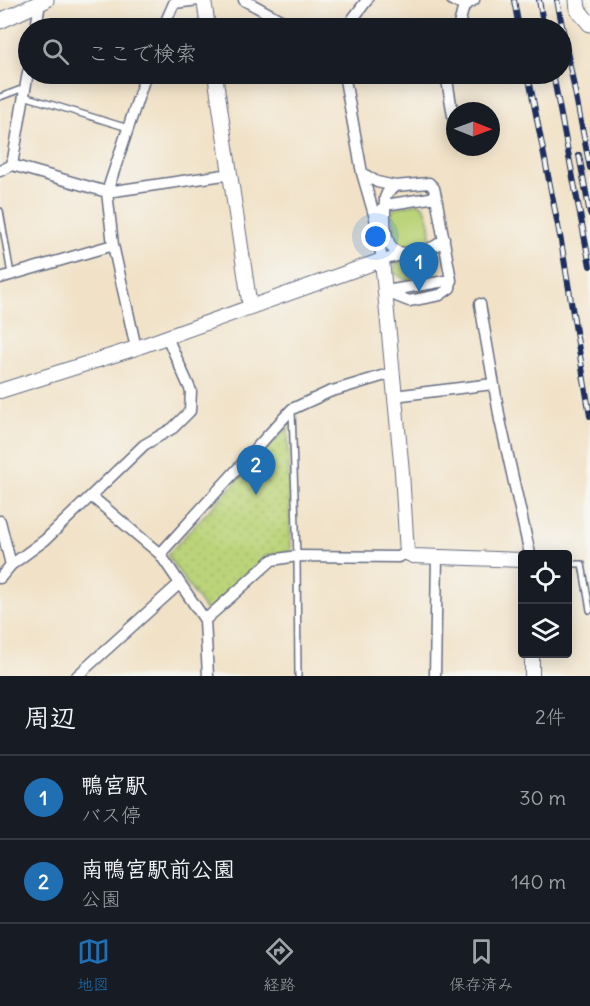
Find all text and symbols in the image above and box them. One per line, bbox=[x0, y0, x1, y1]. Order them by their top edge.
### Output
search box bbox=[18, 18, 572, 84]
icon: search bbox=[39, 35, 72, 68]
text: ここで検索 bbox=[87, 39, 197, 67]
north arrow bbox=[446, 102, 500, 156]
your location bbox=[361, 222, 390, 251]
pin: 1 bbox=[400, 242, 438, 292]
pin: 2 bbox=[236, 446, 276, 495]
map controls bbox=[518, 550, 572, 658]
button: locate bbox=[518, 550, 572, 604]
button: layers bbox=[518, 604, 572, 658]
text: 周辺 bbox=[24, 701, 76, 734]
text: 2件 bbox=[535, 704, 566, 729]
text: 鴨宮駅 bbox=[81, 771, 147, 799]
text: 1 bbox=[40, 785, 47, 810]
text: 30 m bbox=[519, 785, 566, 810]
text: バス停 bbox=[81, 802, 141, 827]
text: 南鴨宮駅前公園 bbox=[81, 855, 235, 883]
text: 2 bbox=[38, 869, 49, 894]
text: 140 m bbox=[511, 869, 566, 894]
text: 公園 bbox=[81, 886, 121, 911]
tab: 地図 bbox=[77, 935, 110, 995]
tab: 経路 bbox=[263, 935, 296, 995]
tab: 保存済み bbox=[449, 935, 513, 995]

